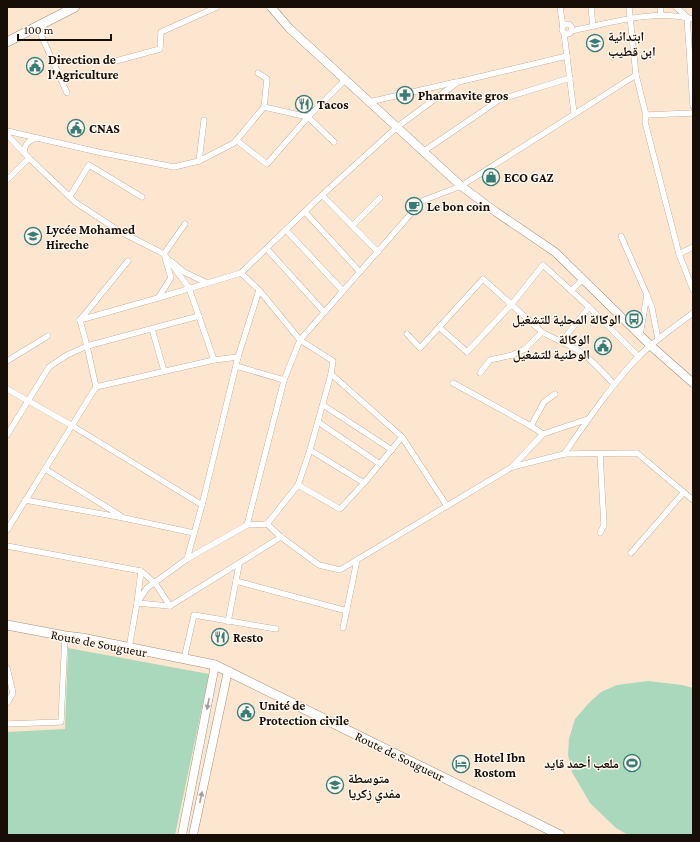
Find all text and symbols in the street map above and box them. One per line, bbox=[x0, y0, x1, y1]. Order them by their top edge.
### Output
scale bar bbox=[18, 16, 111, 42]
text: 100 m bbox=[24, 23, 54, 37]
place label: ابتدائية ابن قطيب bbox=[608, 29, 656, 60]
school or university icon: ابتدائية ابن قطيب bbox=[585, 33, 605, 53]
place label: Direction de l'Agriculture bbox=[48, 52, 119, 82]
public building icon: Direction de l'Agriculture bbox=[25, 56, 45, 76]
pharmacy icon: Pharmavite gros bbox=[395, 85, 415, 105]
place label: Pharmavite gros bbox=[418, 88, 508, 103]
restaurant icon: Tacos bbox=[294, 94, 314, 114]
place label: Tacos bbox=[317, 97, 348, 112]
public building icon: CNAS bbox=[66, 118, 86, 138]
place label: CNAS bbox=[89, 121, 120, 136]
shop icon: ECO GAZ bbox=[481, 167, 501, 187]
place label: ECO GAZ bbox=[504, 170, 554, 185]
cafe icon: Le bon coin bbox=[404, 196, 424, 216]
place label: Le bon coin bbox=[427, 199, 491, 214]
place label: Lycée Mohamed Hireche bbox=[46, 222, 135, 252]
school or university icon: Lycée Mohamed Hireche bbox=[23, 226, 43, 246]
bus stop icon: الوكالة المحلية للتشغيل bbox=[624, 309, 644, 329]
place label: الوكالة المحلية للتشغيل bbox=[512, 312, 621, 328]
place label: الوكالة الوطنية للتشغيل bbox=[513, 332, 590, 363]
public building icon: الوكالة الوطنية للتشغيل bbox=[593, 336, 613, 356]
street label: Route de Sougueur bbox=[50, 627, 149, 660]
restaurant icon: Resto bbox=[210, 627, 230, 647]
place label: Resto bbox=[233, 630, 264, 645]
one-way arrow bbox=[204, 698, 210, 710]
place label: Unité de Protection civile bbox=[259, 698, 349, 728]
public building icon: Unité de Protection civile bbox=[236, 702, 256, 722]
street label: Route de Sougueur bbox=[353, 728, 447, 785]
place label: Hotel Ibn Rostom bbox=[474, 750, 526, 780]
sports icon: ملعب أحمد قايد bbox=[622, 753, 642, 773]
hotel icon: Hotel Ibn Rostom bbox=[451, 754, 471, 774]
place label: ملعب أحمد قايد bbox=[544, 756, 619, 771]
place label: متوسطة مفدي زكريا bbox=[348, 771, 401, 804]
school or university icon: متوسطة مفدي زكريا bbox=[325, 775, 345, 795]
one-way arrow bbox=[199, 791, 205, 803]

